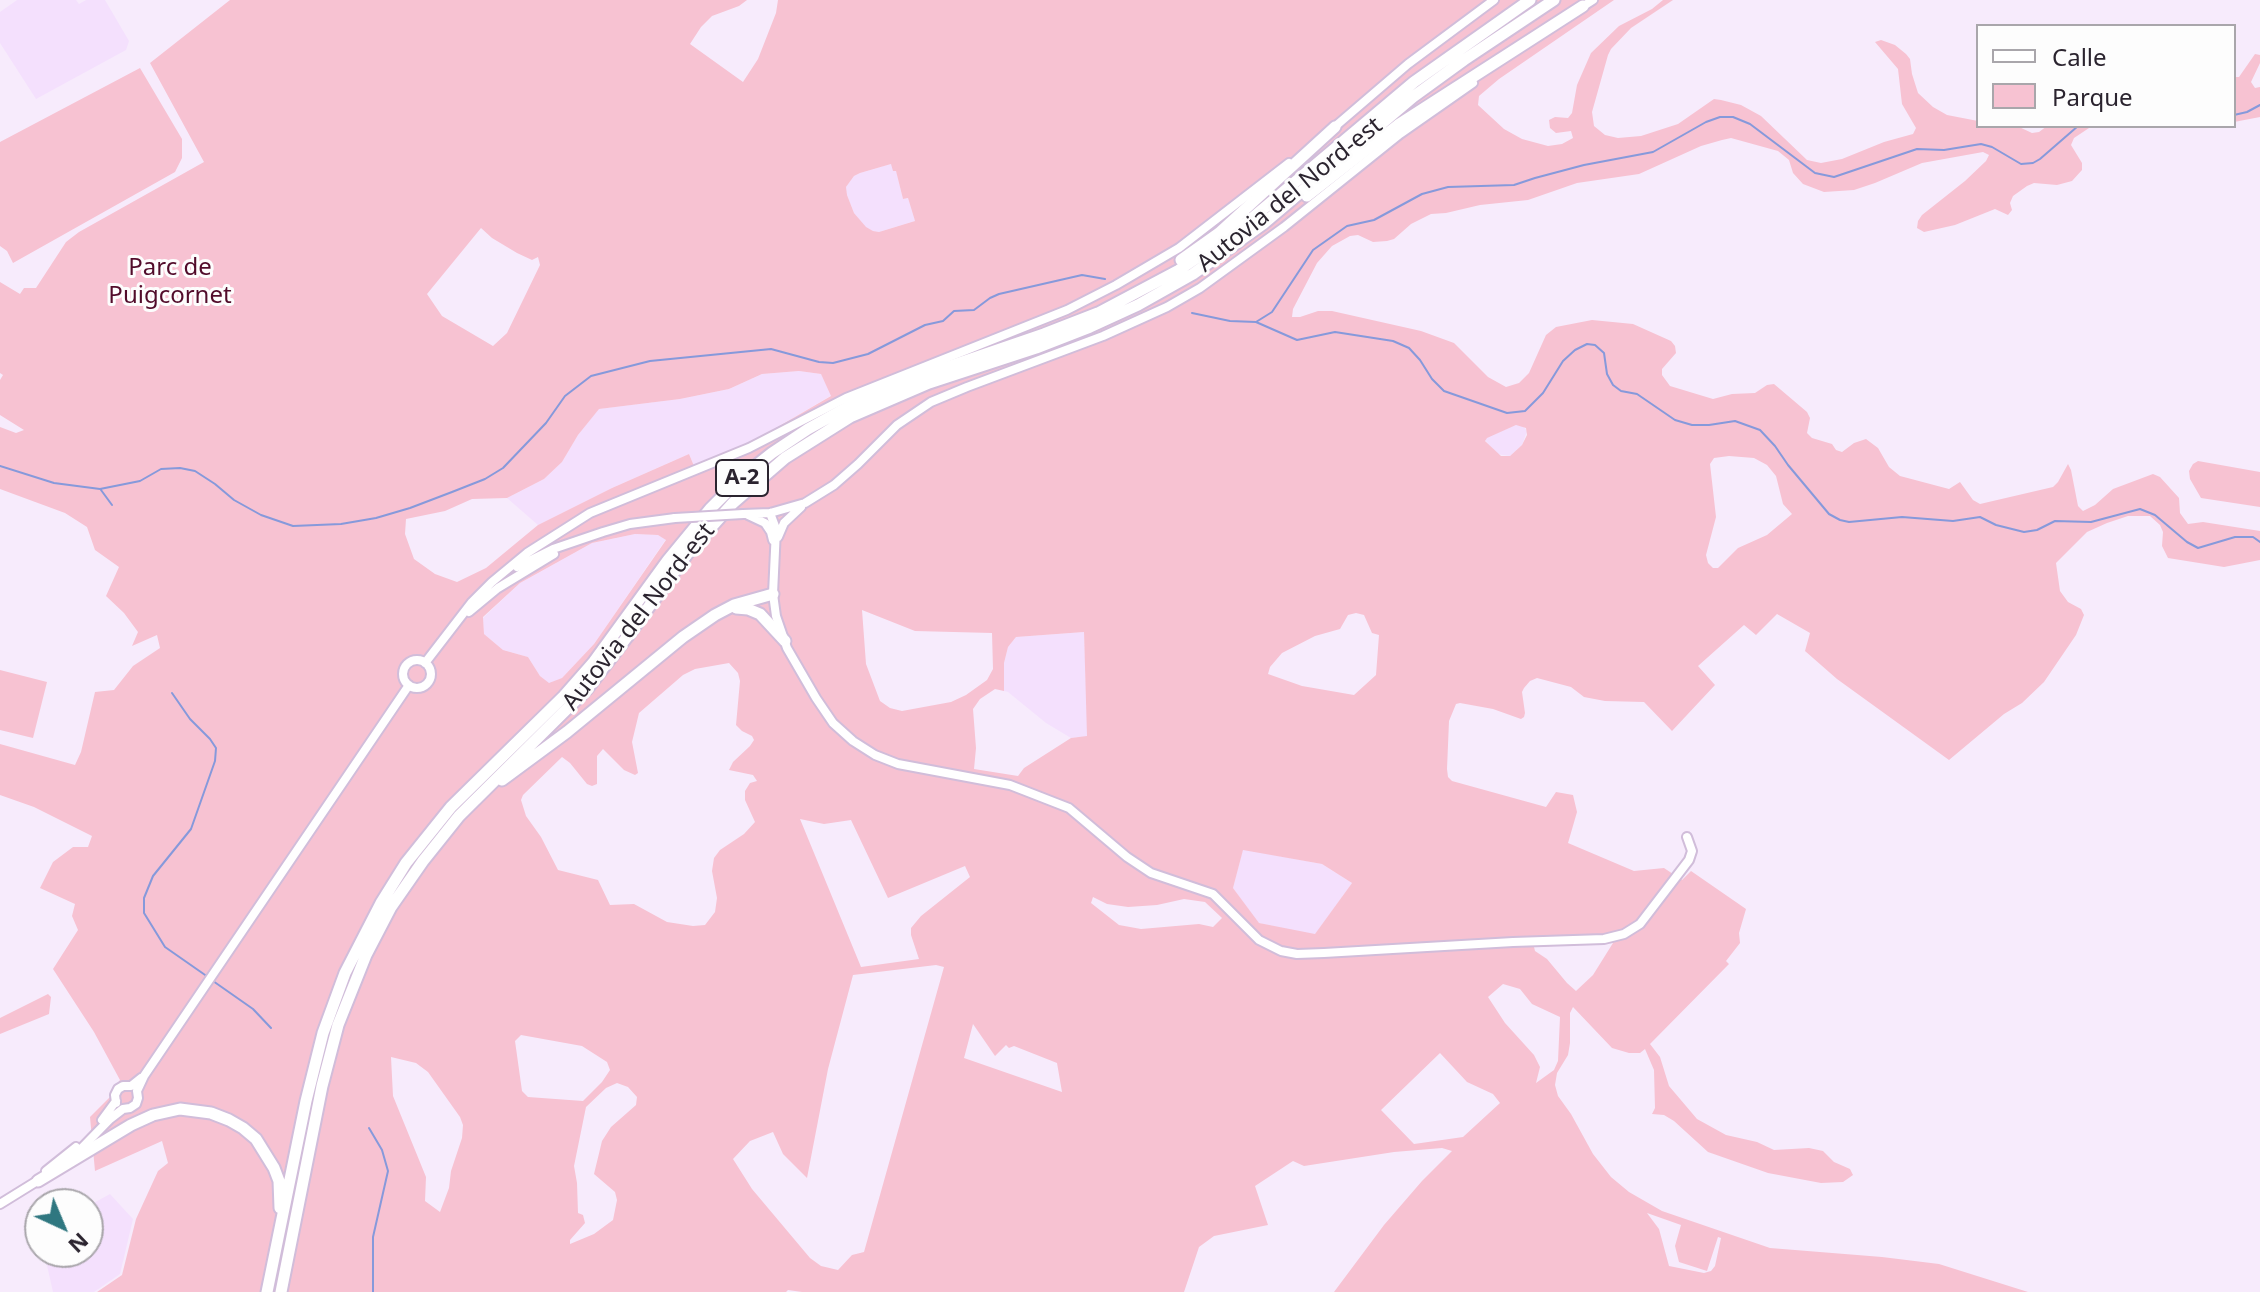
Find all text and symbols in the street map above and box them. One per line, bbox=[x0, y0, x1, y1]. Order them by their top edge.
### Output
legend bbox=[1976, 24, 2236, 128]
text: Calle bbox=[2052, 40, 2107, 73]
text: Parque bbox=[2052, 80, 2133, 113]
street label: Autovia del Nord-est bbox=[1192, 111, 1388, 279]
park label: Parc de Puigcornet bbox=[108, 254, 232, 310]
road number: A-2 bbox=[716, 460, 768, 496]
street label: Autovia del Nord-est bbox=[557, 517, 721, 717]
north arrow bbox=[24, 1188, 104, 1268]
text: N bbox=[62, 1227, 96, 1261]

